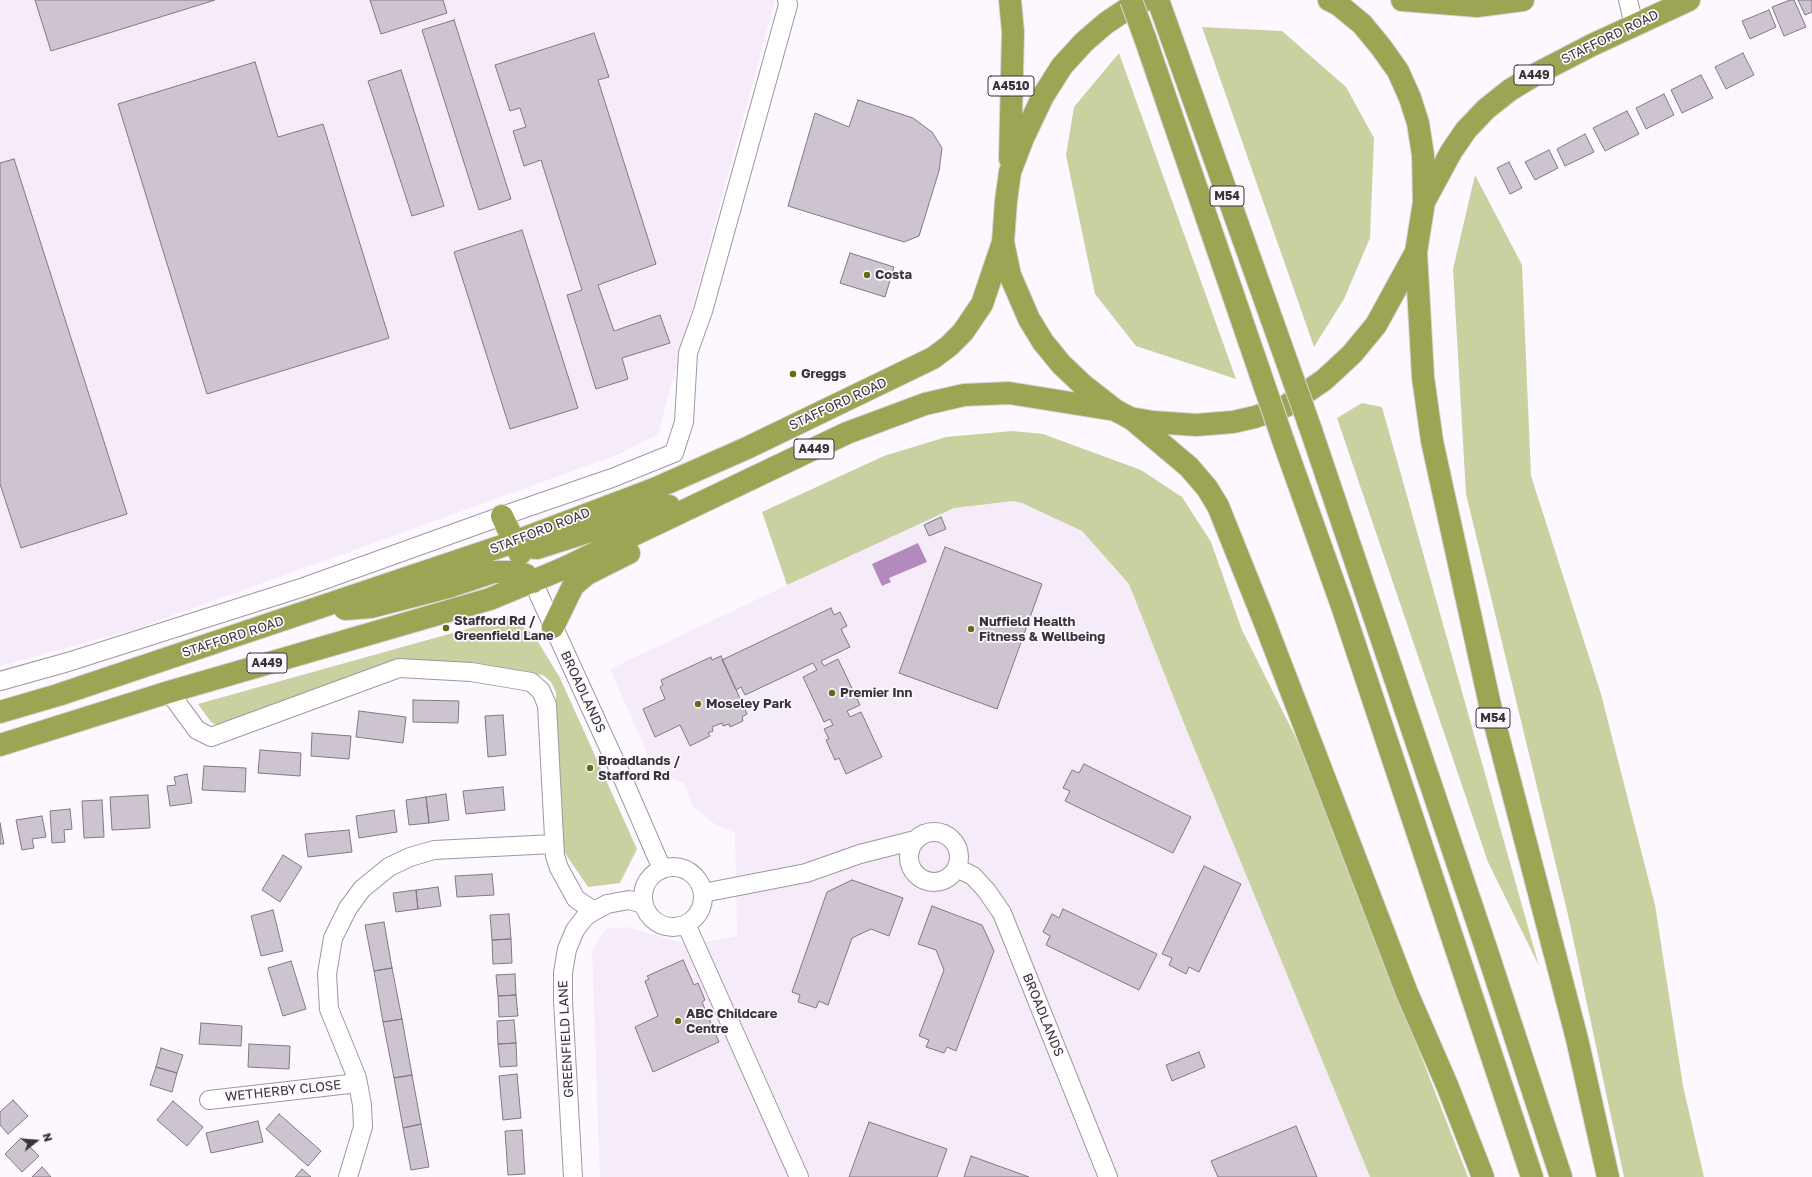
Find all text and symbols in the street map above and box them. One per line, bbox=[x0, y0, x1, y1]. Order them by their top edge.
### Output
street label: STAFFORD ROAD bbox=[1559, 7, 1661, 67]
road number: A449 bbox=[1514, 65, 1554, 85]
road number: A4510 bbox=[988, 76, 1034, 96]
road number: M54 bbox=[1210, 186, 1244, 206]
place label: Costa bbox=[875, 267, 912, 283]
marker: Costa bbox=[862, 270, 872, 280]
place label: Greggs bbox=[801, 366, 846, 382]
marker: Greggs bbox=[788, 369, 798, 379]
street label: STAFFORD ROAD bbox=[787, 375, 889, 433]
road number: A449 bbox=[794, 439, 834, 459]
street label: STAFFORD ROAD bbox=[488, 505, 592, 557]
street label: STAFFORD ROAD bbox=[180, 613, 286, 661]
place label: Stafford Rd / Greenfield Lane bbox=[454, 613, 554, 644]
place label: Nuffield Health Fitness & Wellbeing bbox=[979, 614, 1105, 645]
marker: Stafford Rd / Greenfield Lane bbox=[441, 623, 451, 633]
marker: Nuffield Health Fitness & Wellbeing bbox=[966, 624, 976, 634]
street label: BROADLANDS bbox=[557, 649, 609, 735]
road number: A449 bbox=[247, 653, 287, 673]
place label: Premier Inn bbox=[840, 685, 912, 701]
marker: Premier Inn bbox=[827, 688, 837, 698]
place label: Moseley Park bbox=[706, 696, 792, 712]
marker: Moseley Park bbox=[693, 699, 703, 709]
road number: M54 bbox=[1476, 708, 1510, 728]
place label: Broadlands / Stafford Rd bbox=[598, 753, 680, 784]
marker: Broadlands / Stafford Rd bbox=[585, 763, 595, 773]
street label: BROADLANDS bbox=[1019, 971, 1067, 1059]
street label: GREENFIELD LANE bbox=[555, 980, 577, 1098]
place label: ABC Childcare Centre bbox=[686, 1006, 777, 1037]
marker: ABC Childcare Centre bbox=[673, 1016, 683, 1026]
street label: WETHERBY CLOSE bbox=[224, 1077, 342, 1105]
north arrow bbox=[16, 1121, 56, 1161]
text: N bbox=[41, 1131, 55, 1143]

